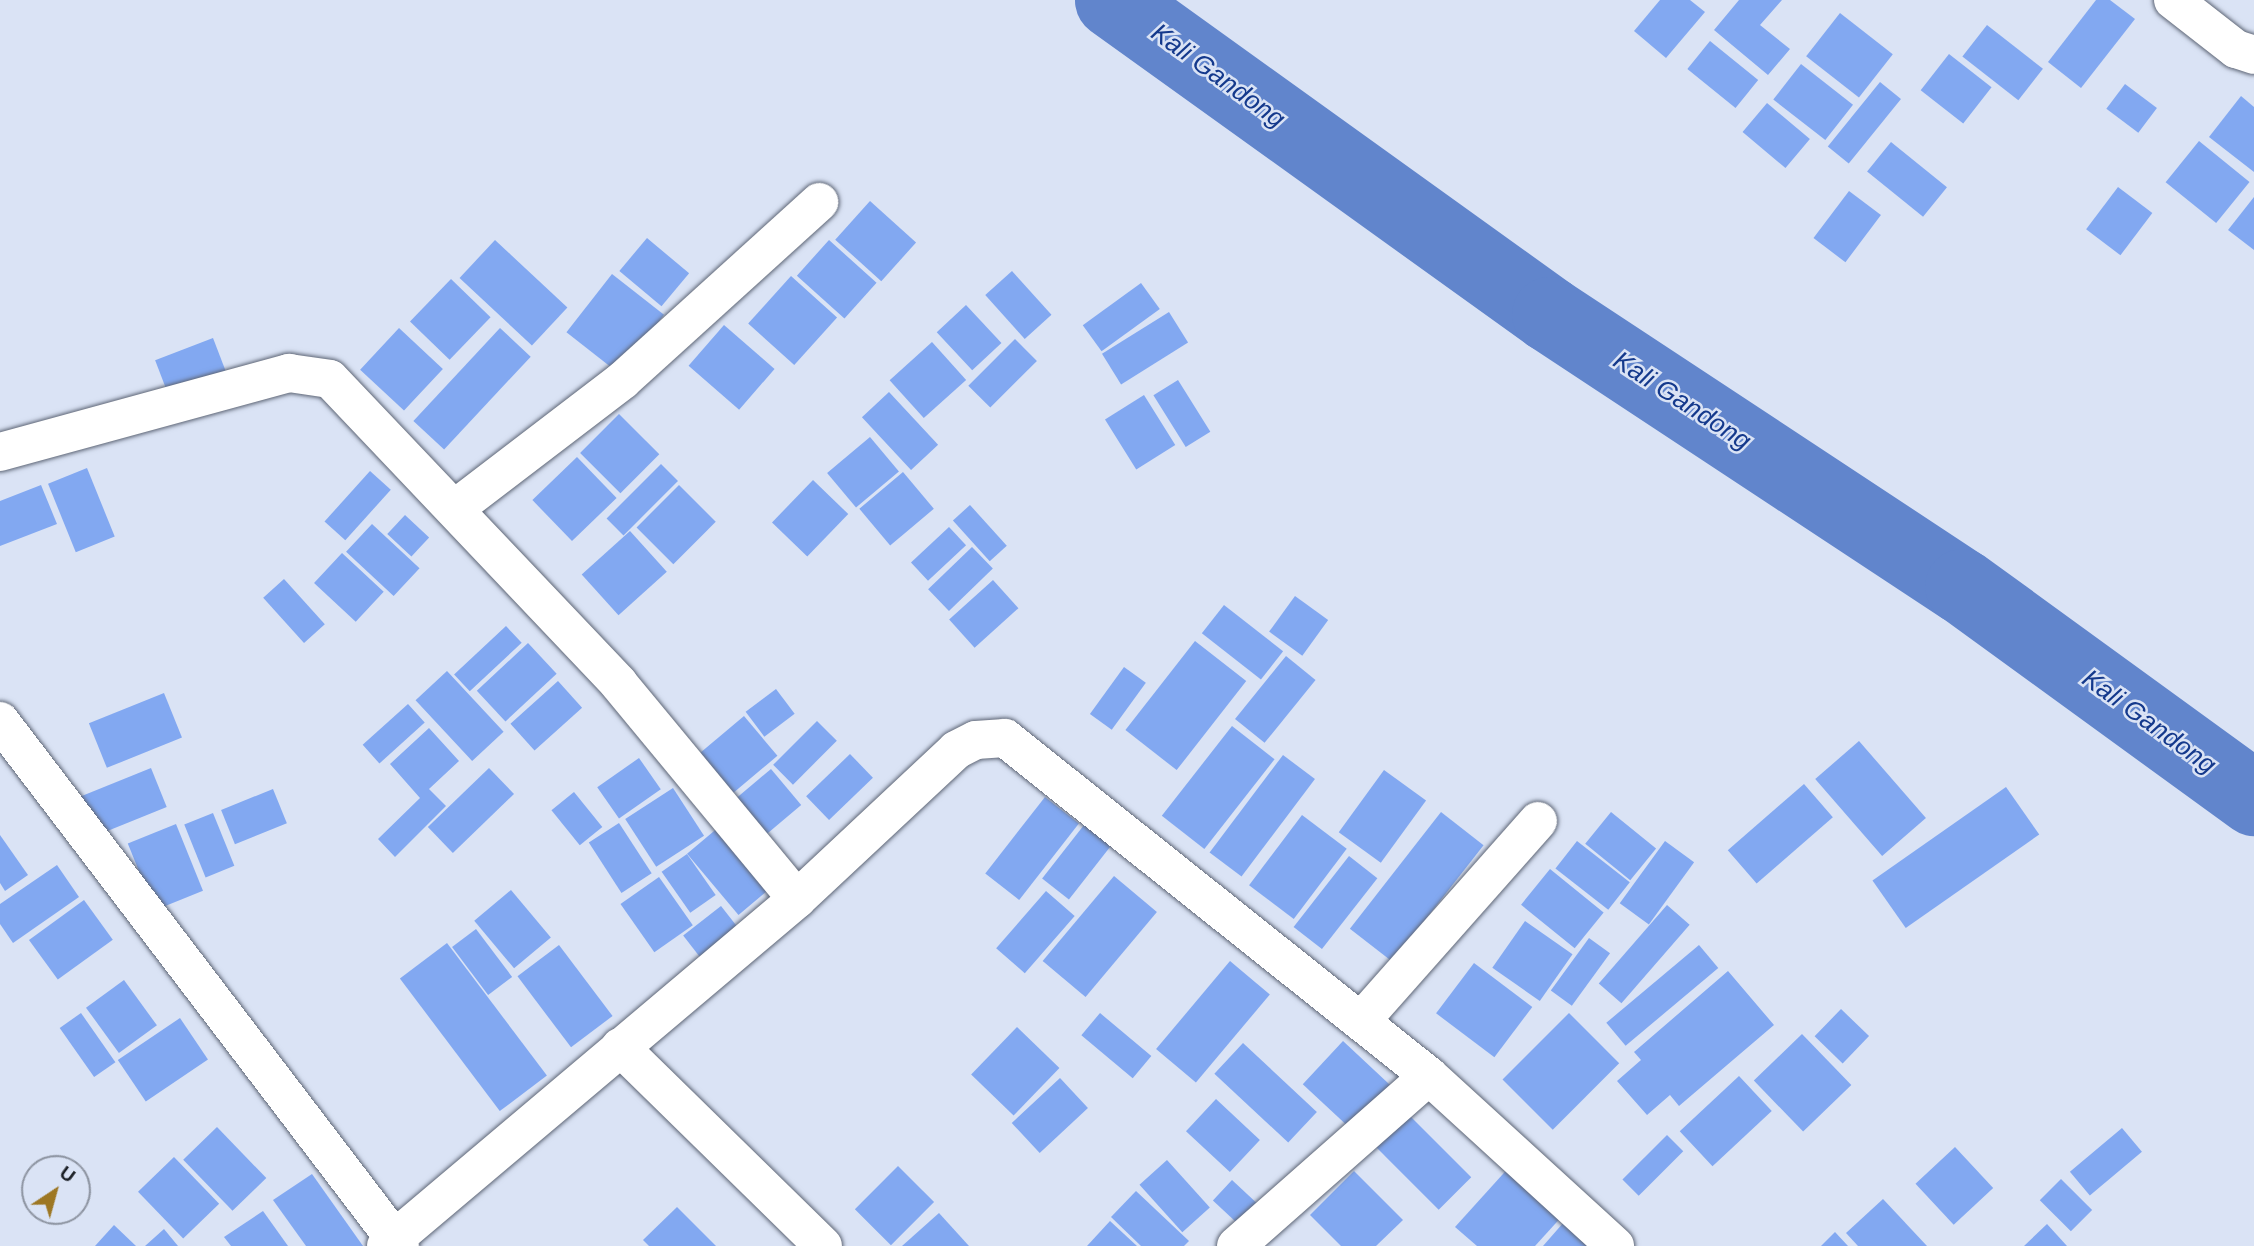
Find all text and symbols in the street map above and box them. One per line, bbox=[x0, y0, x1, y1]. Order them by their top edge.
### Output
water label: Kali Gandong bbox=[1145, 17, 1291, 135]
water label: Kali Gandong bbox=[1607, 345, 1757, 457]
water label: Kali Gandong bbox=[2076, 663, 2222, 781]
north arrow bbox=[21, 1155, 91, 1225]
text: U bbox=[56, 1162, 79, 1187]

